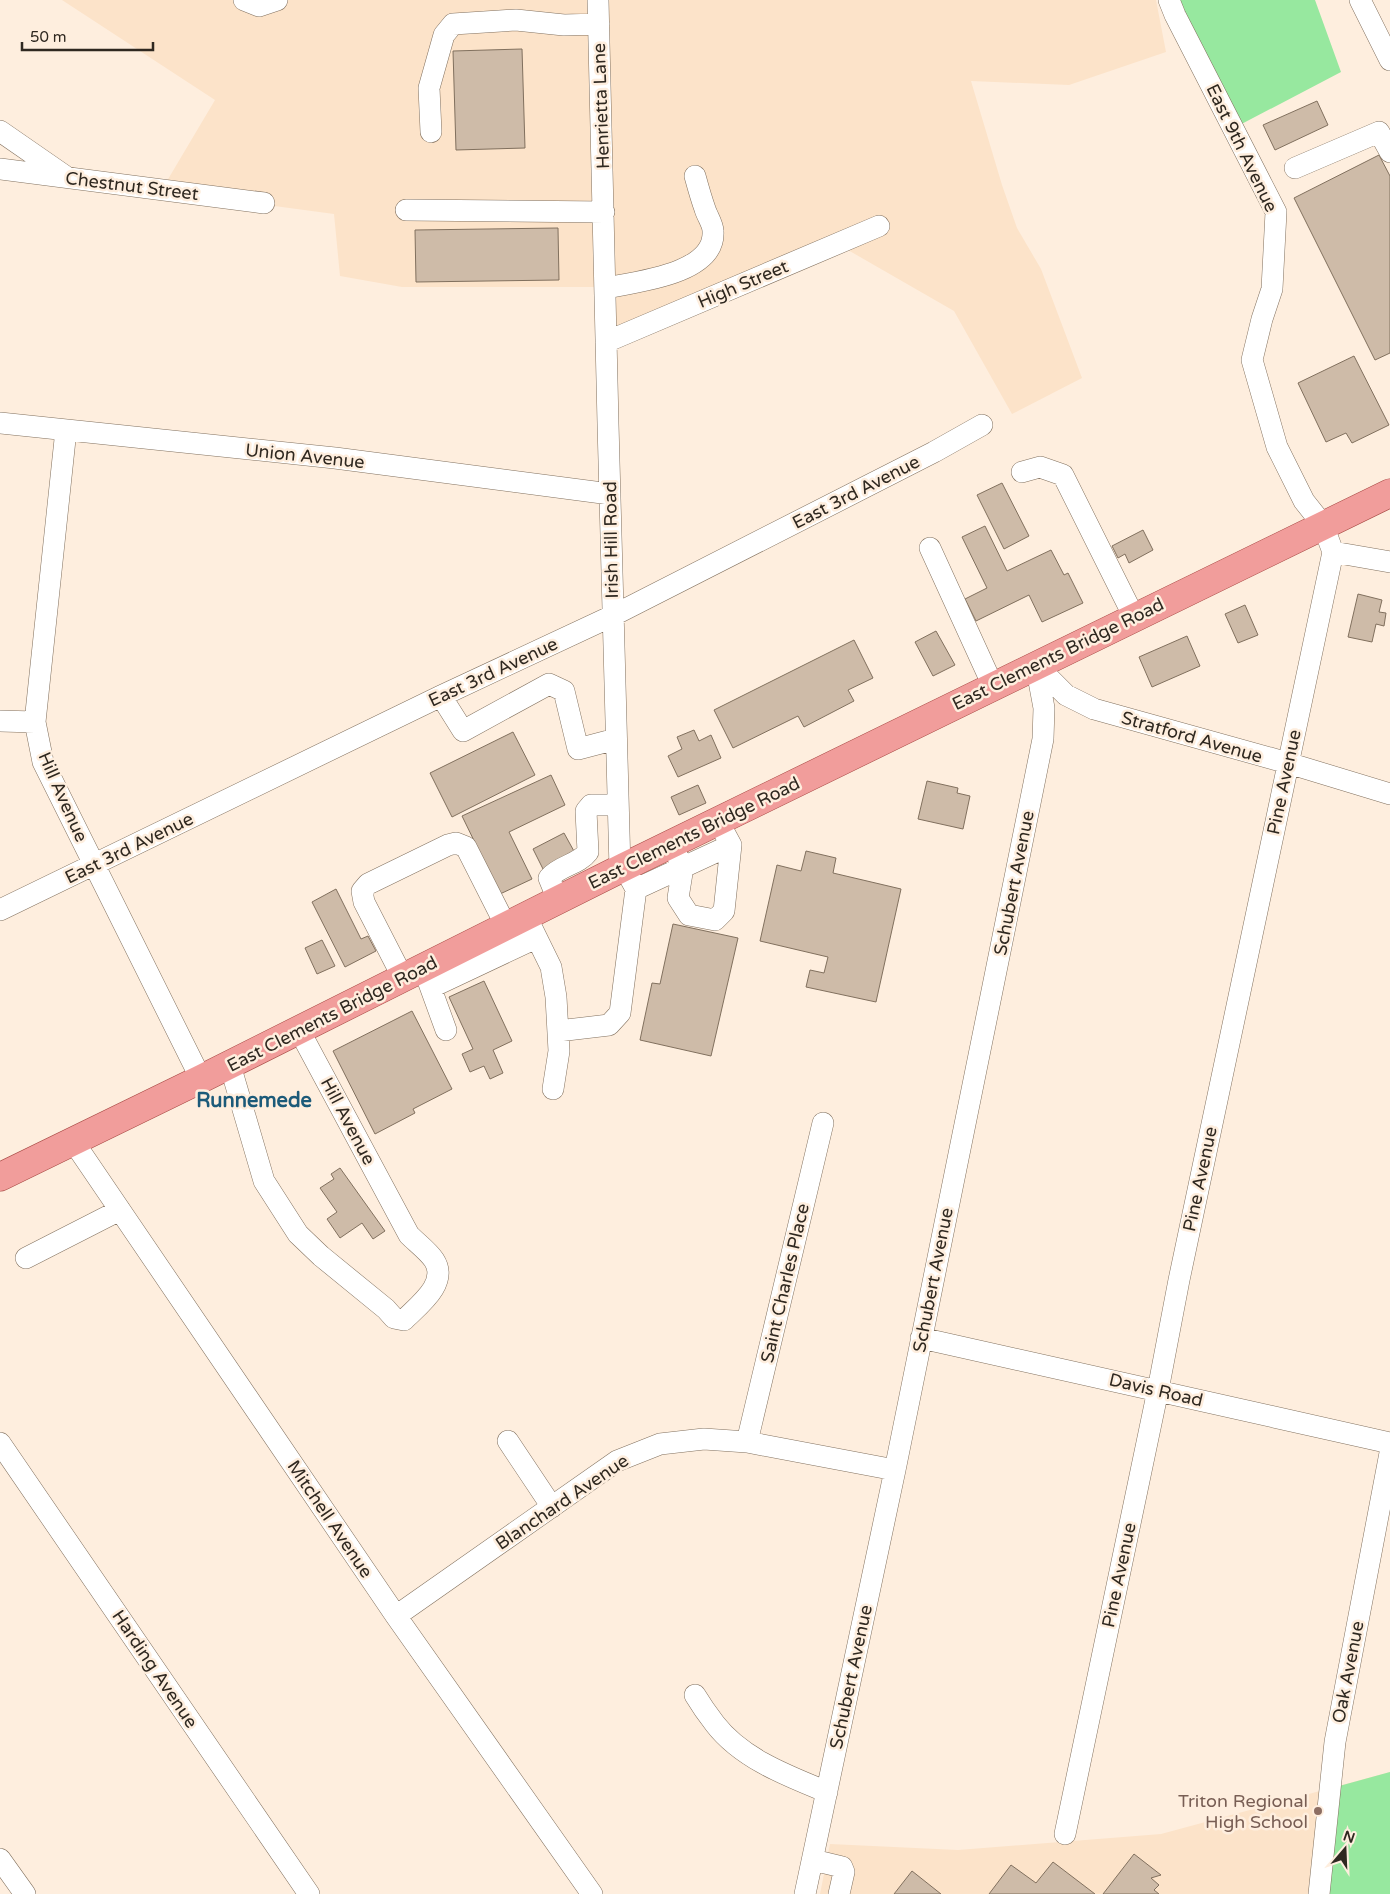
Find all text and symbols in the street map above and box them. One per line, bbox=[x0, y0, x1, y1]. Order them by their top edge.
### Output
scale bar bbox=[22, 20, 154, 52]
text: 50 m bbox=[30, 28, 67, 46]
street label: Henrietta Lane bbox=[588, 43, 614, 169]
street label: East 9th Avenue bbox=[1201, 80, 1283, 216]
street label: Chestnut Street bbox=[64, 167, 200, 205]
street label: High Street bbox=[694, 255, 792, 313]
street label: Union Avenue bbox=[244, 439, 366, 473]
street label: East 3rd Avenue bbox=[789, 450, 923, 534]
street label: Irish Hill Road bbox=[599, 481, 623, 599]
street label: East Clements Bridge Road bbox=[948, 593, 1168, 715]
street label: East 3rd Avenue bbox=[425, 632, 561, 712]
street label: Stratford Avenue bbox=[1119, 706, 1265, 768]
street label: Pine Avenue bbox=[1262, 728, 1306, 836]
street label: Hill Avenue bbox=[33, 749, 93, 845]
street label: East Clements Bridge Road bbox=[584, 772, 804, 894]
street label: East 3rd Avenue bbox=[61, 807, 197, 889]
street label: Schubert Avenue bbox=[989, 809, 1039, 957]
street label: East Clements Bridge Road bbox=[223, 951, 441, 1077]
street label: Hill Avenue bbox=[316, 1073, 380, 1169]
district label: Runnemede bbox=[196, 1089, 312, 1113]
street label: Pine Avenue bbox=[1178, 1125, 1222, 1233]
street label: Saint Charles Place bbox=[756, 1201, 814, 1365]
street label: Schubert Avenue bbox=[908, 1206, 958, 1354]
street label: Davis Road bbox=[1107, 1368, 1205, 1412]
street label: Blanchard Avenue bbox=[491, 1449, 633, 1555]
street label: Mitchell Avenue bbox=[283, 1456, 377, 1582]
street label: Pine Avenue bbox=[1097, 1521, 1141, 1629]
street label: Schubert Avenue bbox=[825, 1603, 877, 1751]
street label: Harding Avenue bbox=[107, 1606, 203, 1732]
street label: Oak Avenue bbox=[1327, 1619, 1369, 1725]
place label: Triton Regional High School bbox=[1178, 1790, 1308, 1833]
marker: Triton Regional High School bbox=[1312, 1805, 1324, 1817]
north arrow bbox=[1320, 1824, 1370, 1874]
text: N bbox=[1341, 1827, 1357, 1847]

